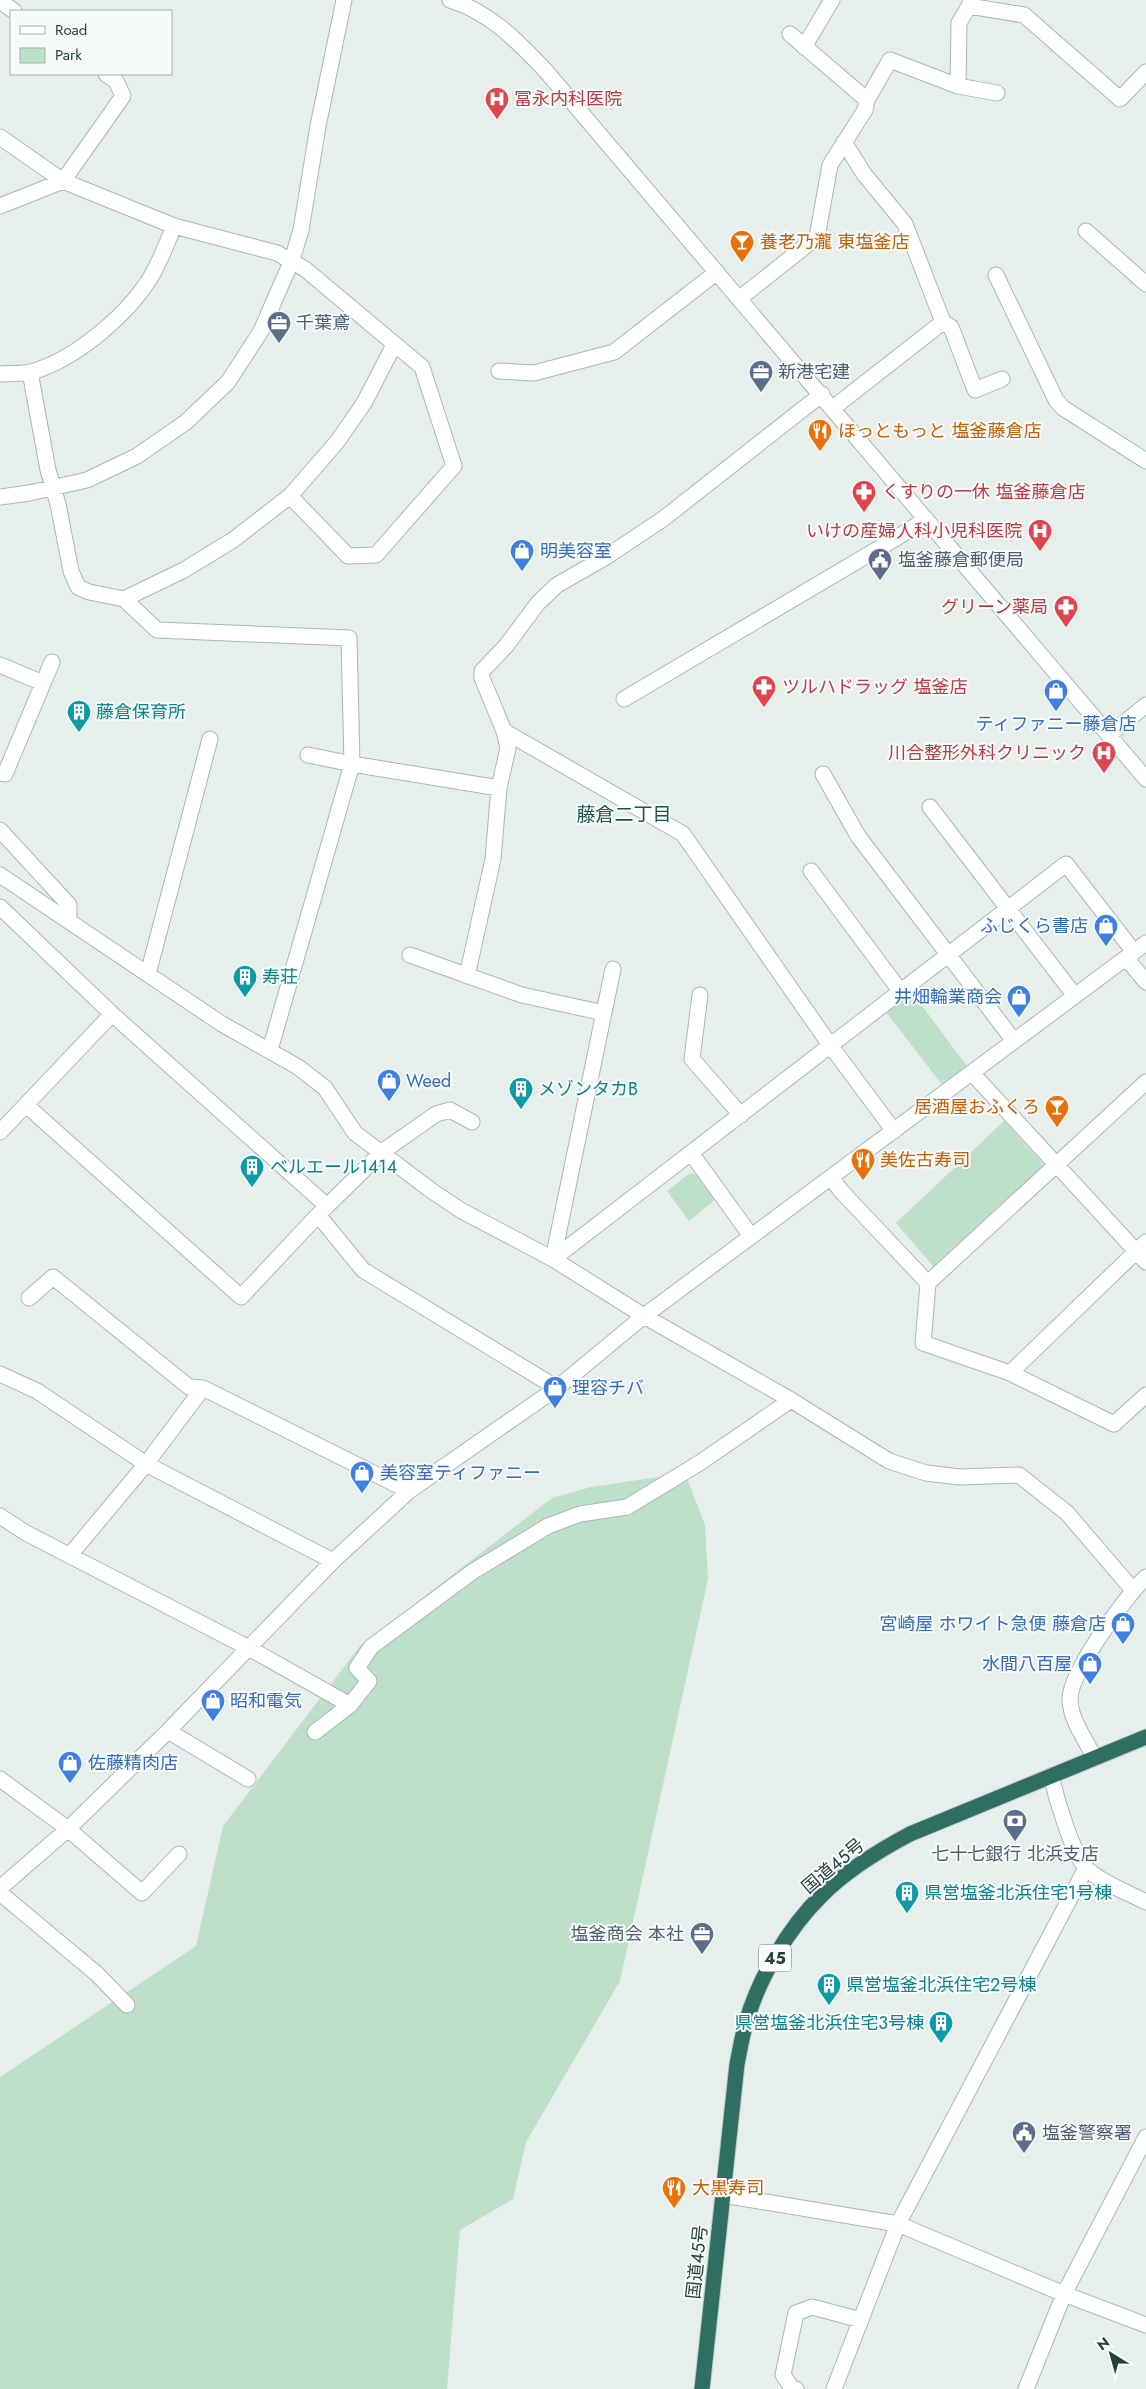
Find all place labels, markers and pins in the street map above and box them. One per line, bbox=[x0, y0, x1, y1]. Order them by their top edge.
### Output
hospital icon: 冨永内科医院 bbox=[484, 86, 510, 120]
place label: 冨永内科医院 bbox=[514, 86, 622, 112]
bar icon: 養老乃瀧 東塩釜店 bbox=[729, 229, 755, 263]
place label: 養老乃瀧 東塩釜店 bbox=[760, 229, 909, 255]
office icon: 千葉鳶 bbox=[266, 310, 292, 344]
place label: 千葉鳶 bbox=[296, 310, 350, 336]
office icon: 新港宅建 bbox=[748, 359, 774, 393]
place label: 新港宅建 bbox=[778, 359, 850, 385]
restaurant icon: ほっともっと 塩釜藤倉店 bbox=[807, 418, 833, 452]
place label: ほっともっと 塩釜藤倉店 bbox=[838, 418, 1041, 444]
pharmacy icon: くすりの一休 塩釜藤倉店 bbox=[851, 479, 877, 513]
place label: くすりの一休 塩釜藤倉店 bbox=[882, 479, 1085, 505]
place label: いけの産婦人科小児科医院 bbox=[806, 518, 1022, 544]
hospital icon: いけの産婦人科小児科医院 bbox=[1027, 518, 1053, 552]
shop icon: 明美容室 bbox=[509, 538, 535, 572]
place label: 明美容室 bbox=[540, 538, 612, 564]
public building icon: 塩釜藤倉郵便局 bbox=[867, 547, 893, 581]
place label: 塩釜藤倉郵便局 bbox=[898, 547, 1024, 573]
place label: グリーン薬局 bbox=[941, 594, 1048, 620]
pharmacy icon: グリーン薬局 bbox=[1053, 594, 1079, 628]
pharmacy icon: ツルハドラッグ 塩釜店 bbox=[751, 674, 777, 708]
place label: ツルハドラッグ 塩釜店 bbox=[782, 674, 967, 700]
shop icon: ティファニー藤倉店 bbox=[1043, 678, 1069, 712]
building icon: 藤倉保育所 bbox=[66, 699, 92, 733]
place label: 藤倉保育所 bbox=[96, 699, 186, 725]
place label: ティファニー藤倉店 bbox=[976, 711, 1136, 737]
place label: 川合整形外科クリニック bbox=[888, 740, 1086, 766]
hospital icon: 川合整形外科クリニック bbox=[1091, 740, 1117, 774]
place label: ふじくら書店 bbox=[980, 913, 1088, 939]
shop icon: ふじくら書店 bbox=[1093, 913, 1119, 947]
building icon: 寿荘 bbox=[232, 964, 258, 998]
place label: 寿荘 bbox=[262, 964, 298, 990]
place label: 井畑輪業商会 bbox=[894, 984, 1002, 1010]
shop icon: 井畑輪業商会 bbox=[1006, 984, 1032, 1018]
shop icon: Weed bbox=[376, 1068, 402, 1102]
place label: Weed bbox=[406, 1068, 451, 1094]
building icon: メゾンタカB bbox=[508, 1076, 534, 1110]
place label: メゾンタカB bbox=[538, 1076, 638, 1102]
place label: 居酒屋おふくろ bbox=[914, 1094, 1040, 1120]
bar icon: 居酒屋おふくろ bbox=[1044, 1094, 1070, 1128]
restaurant icon: 美佐古寿司 bbox=[850, 1147, 876, 1181]
place label: 美佐古寿司 bbox=[880, 1147, 970, 1173]
building icon: ベルエール1414 bbox=[239, 1154, 265, 1188]
place label: ベルエール1414 bbox=[270, 1154, 397, 1180]
shop icon: 理容チバ bbox=[542, 1375, 568, 1409]
place label: 理容チバ bbox=[572, 1375, 644, 1401]
shop icon: 美容室ティファニー bbox=[349, 1460, 375, 1494]
place label: 美容室ティファニー bbox=[380, 1460, 541, 1486]
place label: 宮崎屋 ホワイト急便 藤倉店 bbox=[879, 1611, 1106, 1637]
shop icon: 宮崎屋 ホワイト急便 藤倉店 bbox=[1110, 1611, 1136, 1645]
place label: 水間八百屋 bbox=[982, 1651, 1072, 1677]
shop icon: 水間八百屋 bbox=[1077, 1651, 1103, 1685]
shop icon: 昭和電気 bbox=[200, 1688, 226, 1722]
place label: 昭和電気 bbox=[230, 1688, 302, 1714]
shop icon: 佐藤精肉店 bbox=[57, 1750, 83, 1784]
place label: 佐藤精肉店 bbox=[88, 1750, 178, 1776]
bank icon: 七十七銀行 北浜支店 bbox=[1002, 1808, 1028, 1842]
place label: 七十七銀行 北浜支店 bbox=[931, 1841, 1099, 1867]
building icon: 県営塩釜北浜住宅1号棟 bbox=[894, 1880, 920, 1914]
place label: 県営塩釜北浜住宅1号棟 bbox=[924, 1880, 1112, 1906]
place label: 塩釜商会 本社 bbox=[571, 1921, 684, 1947]
office icon: 塩釜商会 本社 bbox=[689, 1921, 715, 1955]
building icon: 県営塩釜北浜住宅2号棟 bbox=[816, 1972, 842, 2006]
place label: 県営塩釜北浜住宅2号棟 bbox=[846, 1972, 1036, 1998]
place label: 県営塩釜北浜住宅3号棟 bbox=[734, 2010, 924, 2036]
building icon: 県営塩釜北浜住宅3号棟 bbox=[928, 2010, 954, 2044]
public building icon: 塩釜警察署 bbox=[1011, 2120, 1037, 2154]
place label: 塩釜警察署 bbox=[1042, 2120, 1132, 2146]
restaurant icon: 大黒寿司 bbox=[661, 2175, 687, 2209]
place label: 大黒寿司 bbox=[692, 2175, 764, 2201]

